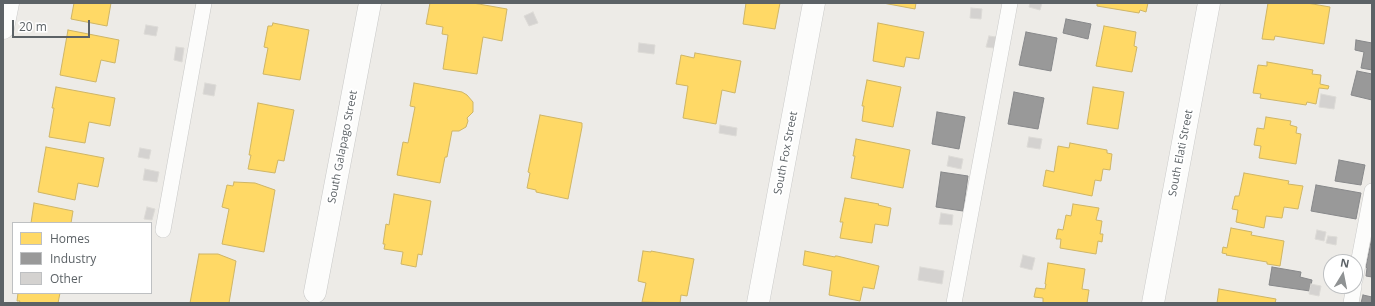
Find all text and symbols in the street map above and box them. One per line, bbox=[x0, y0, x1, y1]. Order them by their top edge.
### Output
scale bar bbox=[14, 12, 92, 38]
text: 20 m bbox=[19, 18, 47, 35]
street label: South Galapago Street bbox=[326, 89, 360, 205]
street label: South Elati Street bbox=[1166, 108, 1196, 198]
street label: South Fox Street bbox=[771, 110, 801, 196]
legend bbox=[12, 222, 152, 294]
text: Homes bbox=[50, 230, 90, 247]
text: Industry bbox=[50, 250, 96, 267]
north arrow bbox=[1323, 254, 1363, 294]
text: N bbox=[1339, 255, 1351, 271]
text: Other bbox=[50, 270, 83, 287]

